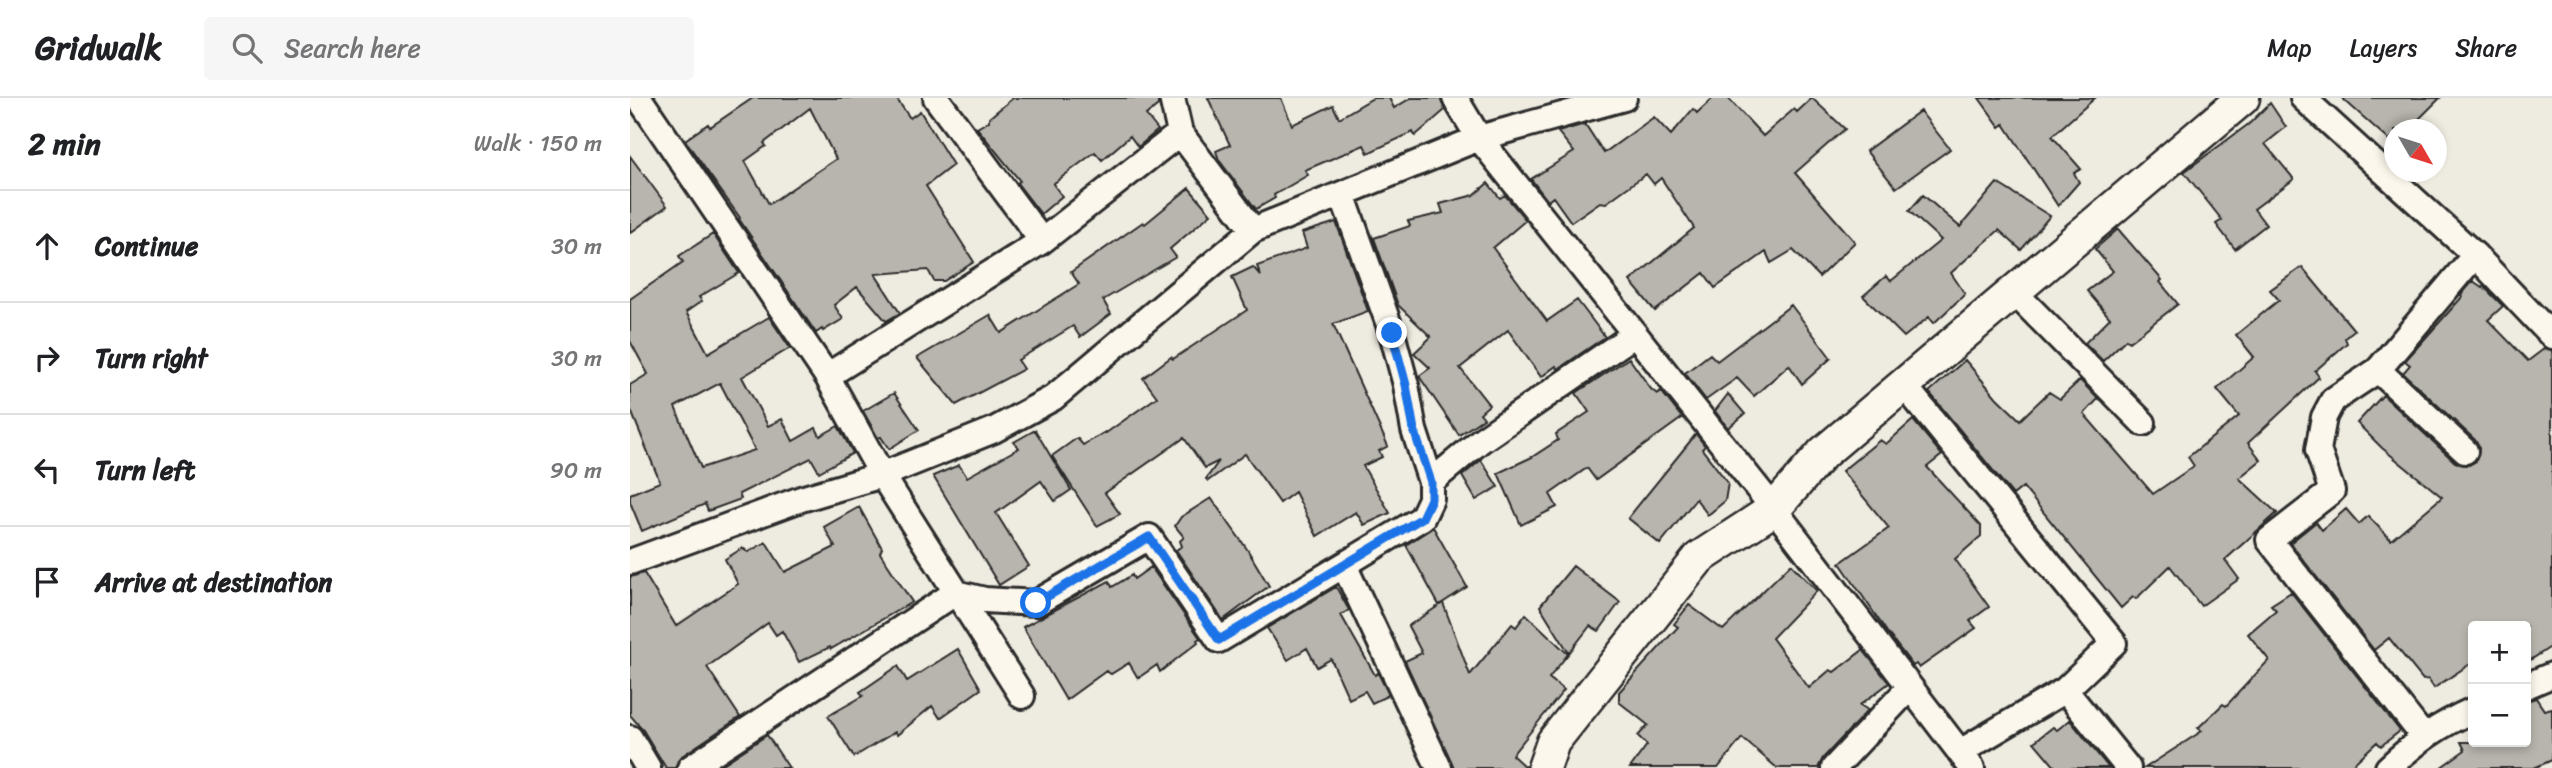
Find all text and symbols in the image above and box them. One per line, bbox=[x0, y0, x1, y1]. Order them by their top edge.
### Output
search box bbox=[204, 17, 694, 80]
text: Gridwalk bbox=[35, 19, 162, 77]
text: Search here bbox=[284, 25, 421, 71]
text: Map bbox=[2267, 27, 2312, 69]
text: Layers bbox=[2350, 27, 2417, 69]
text: Share bbox=[2455, 27, 2517, 69]
icon: search bbox=[228, 29, 266, 67]
text: 2 min bbox=[28, 117, 101, 171]
north arrow bbox=[2384, 119, 2447, 182]
text: Walk · 150 m bbox=[474, 123, 602, 164]
text: Continue bbox=[95, 223, 198, 269]
text: 30 m bbox=[551, 226, 602, 267]
icon: ahead bbox=[28, 227, 66, 265]
route end bbox=[1376, 317, 1407, 348]
text: Turn right bbox=[95, 335, 208, 381]
text: 30 m bbox=[551, 338, 602, 379]
icon: right bbox=[28, 339, 66, 377]
text: Turn left bbox=[95, 447, 195, 493]
text: 90 m bbox=[550, 450, 602, 491]
icon: left bbox=[28, 451, 66, 489]
text: Arrive at destination bbox=[95, 559, 332, 605]
icon: arrive bbox=[28, 563, 66, 601]
route start bbox=[1020, 587, 1051, 618]
map controls bbox=[2468, 621, 2531, 747]
button: + bbox=[2468, 621, 2531, 684]
button: − bbox=[2468, 684, 2531, 747]

